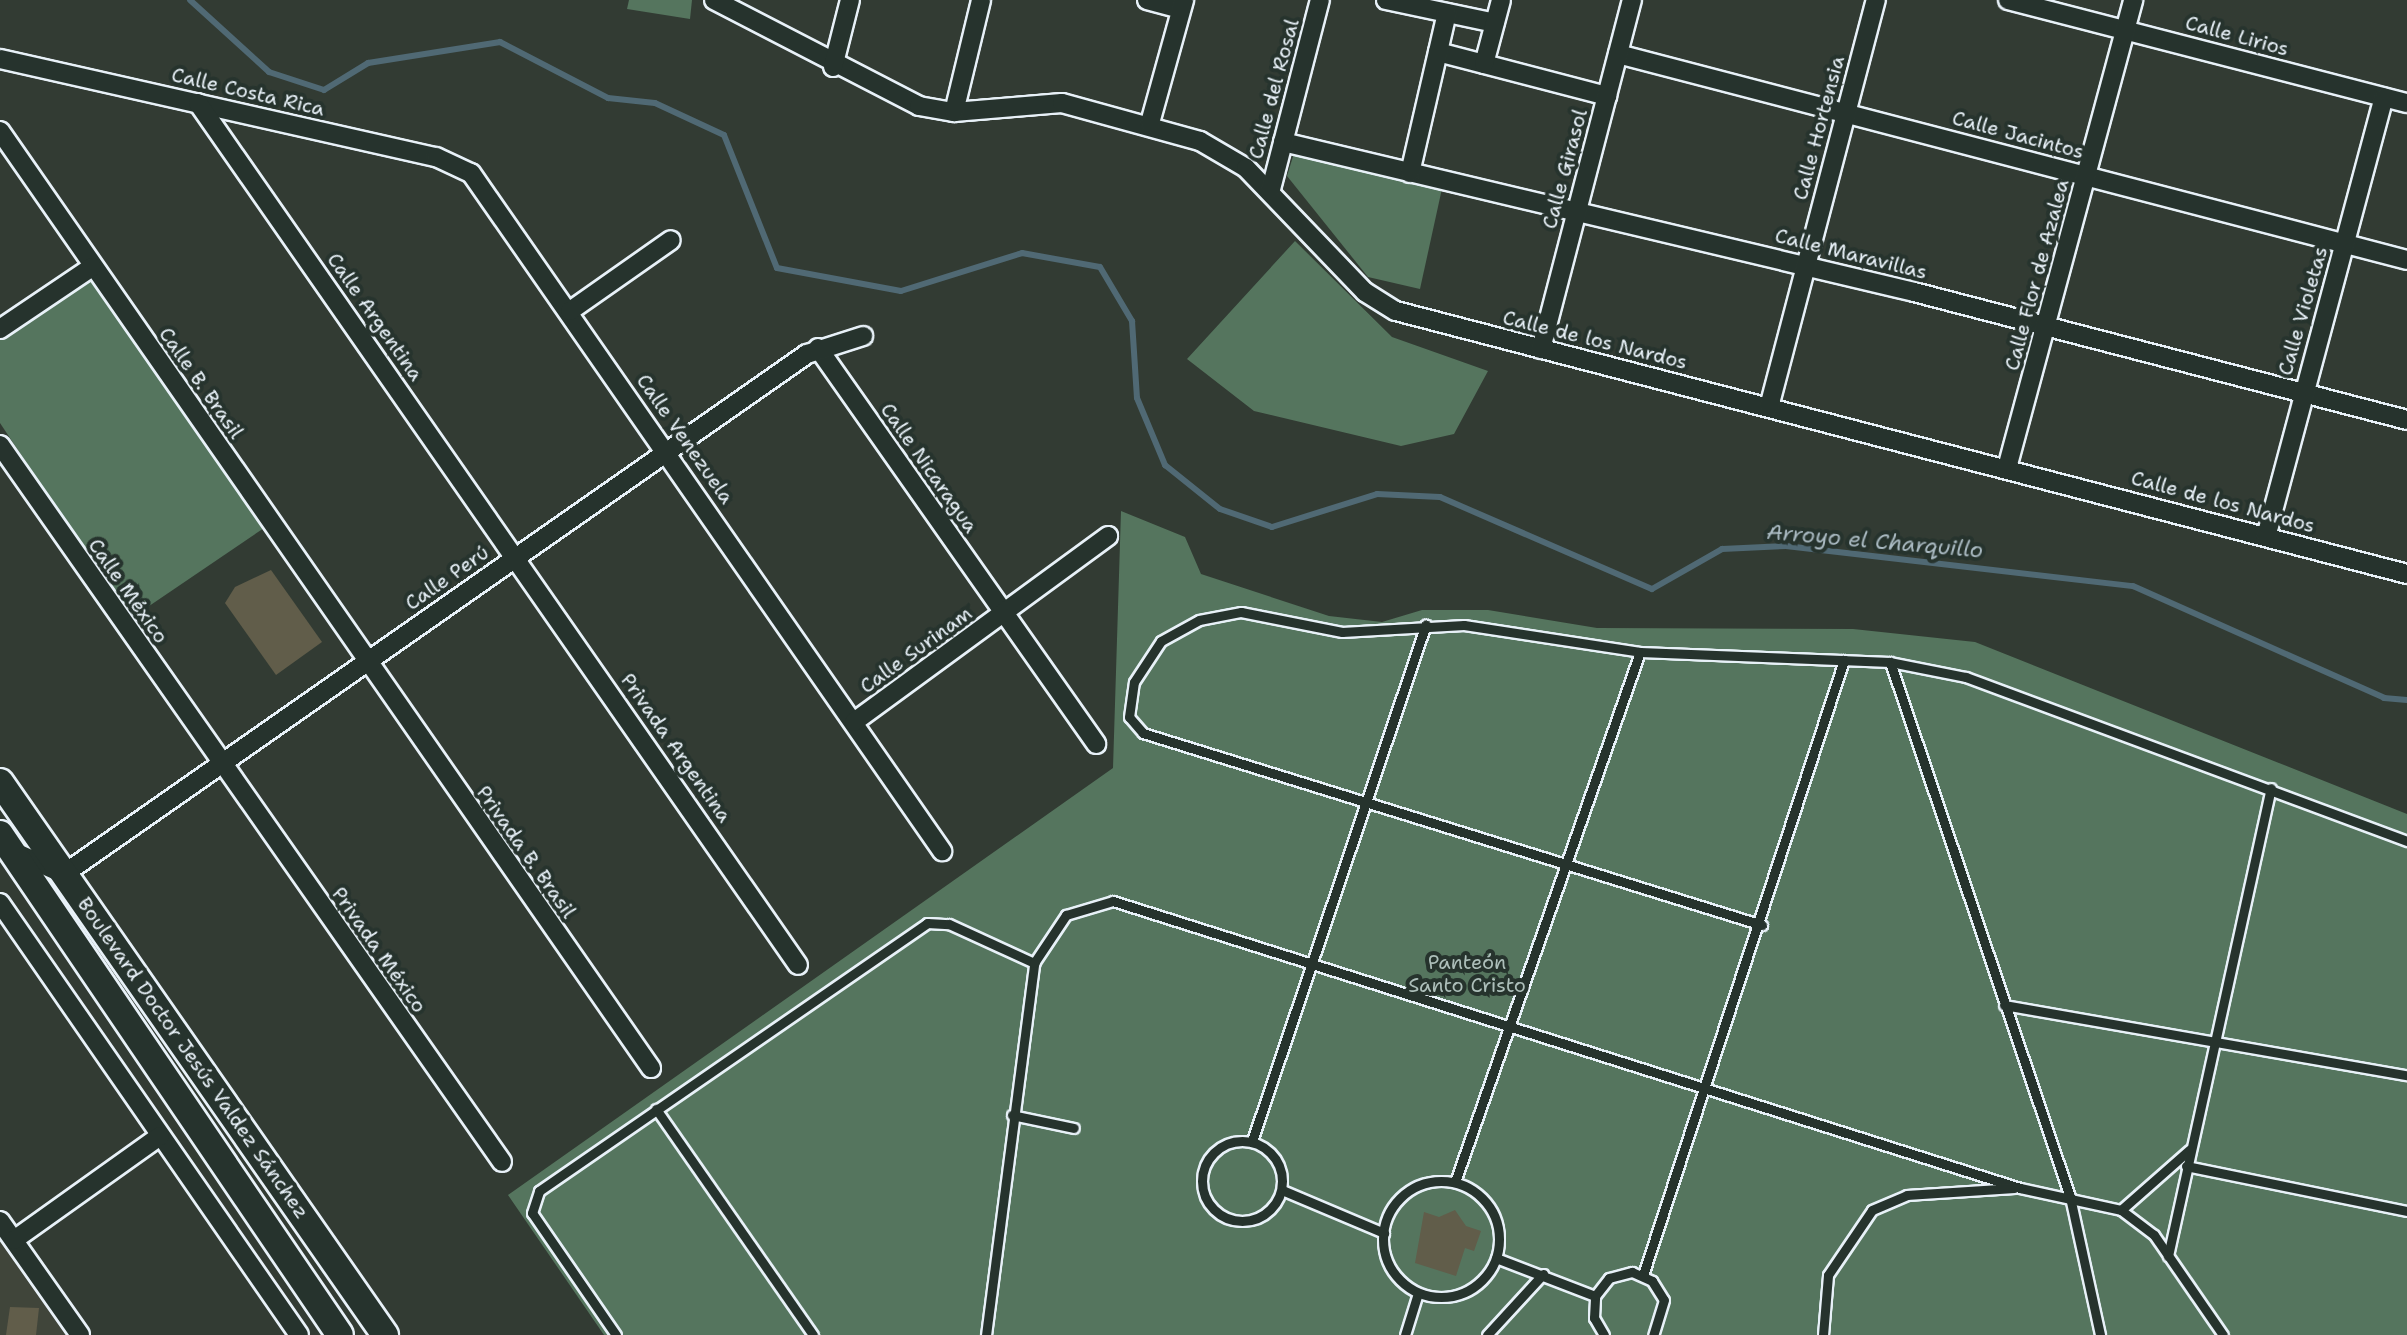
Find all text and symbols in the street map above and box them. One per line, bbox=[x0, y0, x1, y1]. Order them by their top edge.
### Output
street label: Calle Lirios bbox=[2183, 11, 2291, 61]
street label: Calle del Rosal bbox=[1244, 16, 1304, 162]
street label: Calle Hortensia bbox=[1788, 53, 1850, 203]
street label: Calle Costa Rica bbox=[169, 63, 327, 121]
street label: Calle Girasol bbox=[1537, 106, 1593, 232]
street label: Calle Jacintos bbox=[1950, 106, 2086, 164]
street label: Calle Flor de Azalea bbox=[2000, 177, 2074, 373]
street label: Calle Maravillas bbox=[1772, 223, 1930, 285]
street label: Calle Violetas bbox=[2273, 244, 2333, 378]
street label: Calle Argentina bbox=[322, 248, 428, 386]
street label: Calle de los Nardos bbox=[1500, 305, 1690, 375]
street label: Calle B. Brasil bbox=[154, 323, 248, 443]
street label: Calle Venezuela bbox=[631, 369, 739, 509]
street label: Calle Nicaragua bbox=[875, 398, 983, 538]
street label: Calle de los Nardos bbox=[2128, 466, 2318, 538]
water label: Arroyo el Charquillo bbox=[1766, 518, 1984, 564]
street label: Calle México bbox=[83, 534, 173, 648]
street label: Calle Perú bbox=[401, 541, 493, 615]
street label: Calle Surinam bbox=[855, 601, 977, 699]
street label: Privada Argentina bbox=[616, 669, 736, 827]
street label: Privada B. Brasil bbox=[471, 781, 581, 923]
street label: Privada México bbox=[327, 883, 431, 1017]
street label: Boulevard Doctor Jesús Valdez Sánchez bbox=[72, 893, 314, 1223]
park label: Panteón Santo Cristo bbox=[1408, 950, 1526, 997]

